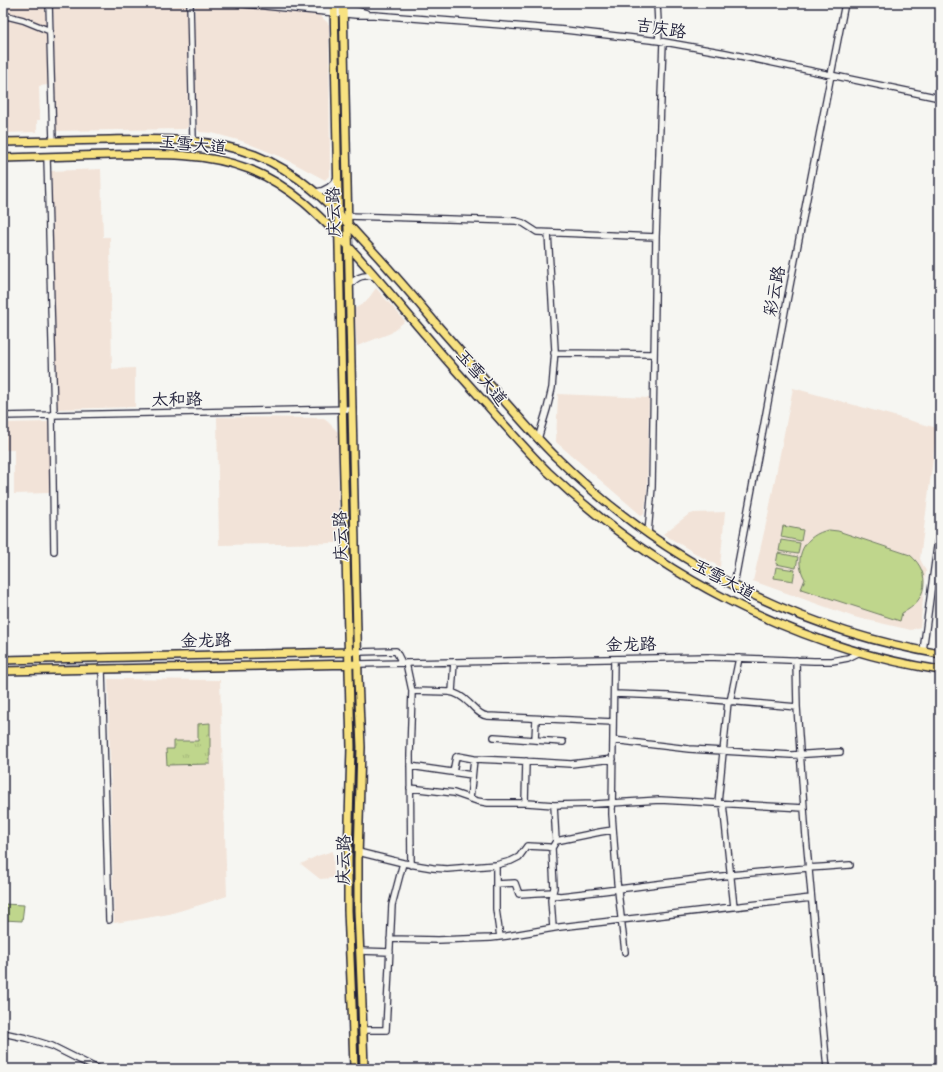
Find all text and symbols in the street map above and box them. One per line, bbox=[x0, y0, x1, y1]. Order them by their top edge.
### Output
street label: 吉庆路 bbox=[634, 14, 688, 42]
street label: 玉雪大道 bbox=[158, 131, 228, 157]
street label: 庆云路 bbox=[323, 186, 343, 238]
street label: 彩云路 bbox=[759, 264, 789, 318]
street label: 玉雪大道 bbox=[452, 345, 512, 409]
street label: 太和路 bbox=[151, 389, 203, 409]
street label: 庆云路 bbox=[330, 510, 350, 562]
street label: 玉雪大道 bbox=[689, 554, 759, 604]
street label: 金龙路 bbox=[180, 630, 232, 650]
street label: 金龙路 bbox=[605, 634, 657, 654]
street label: 庆云路 bbox=[333, 834, 353, 886]

